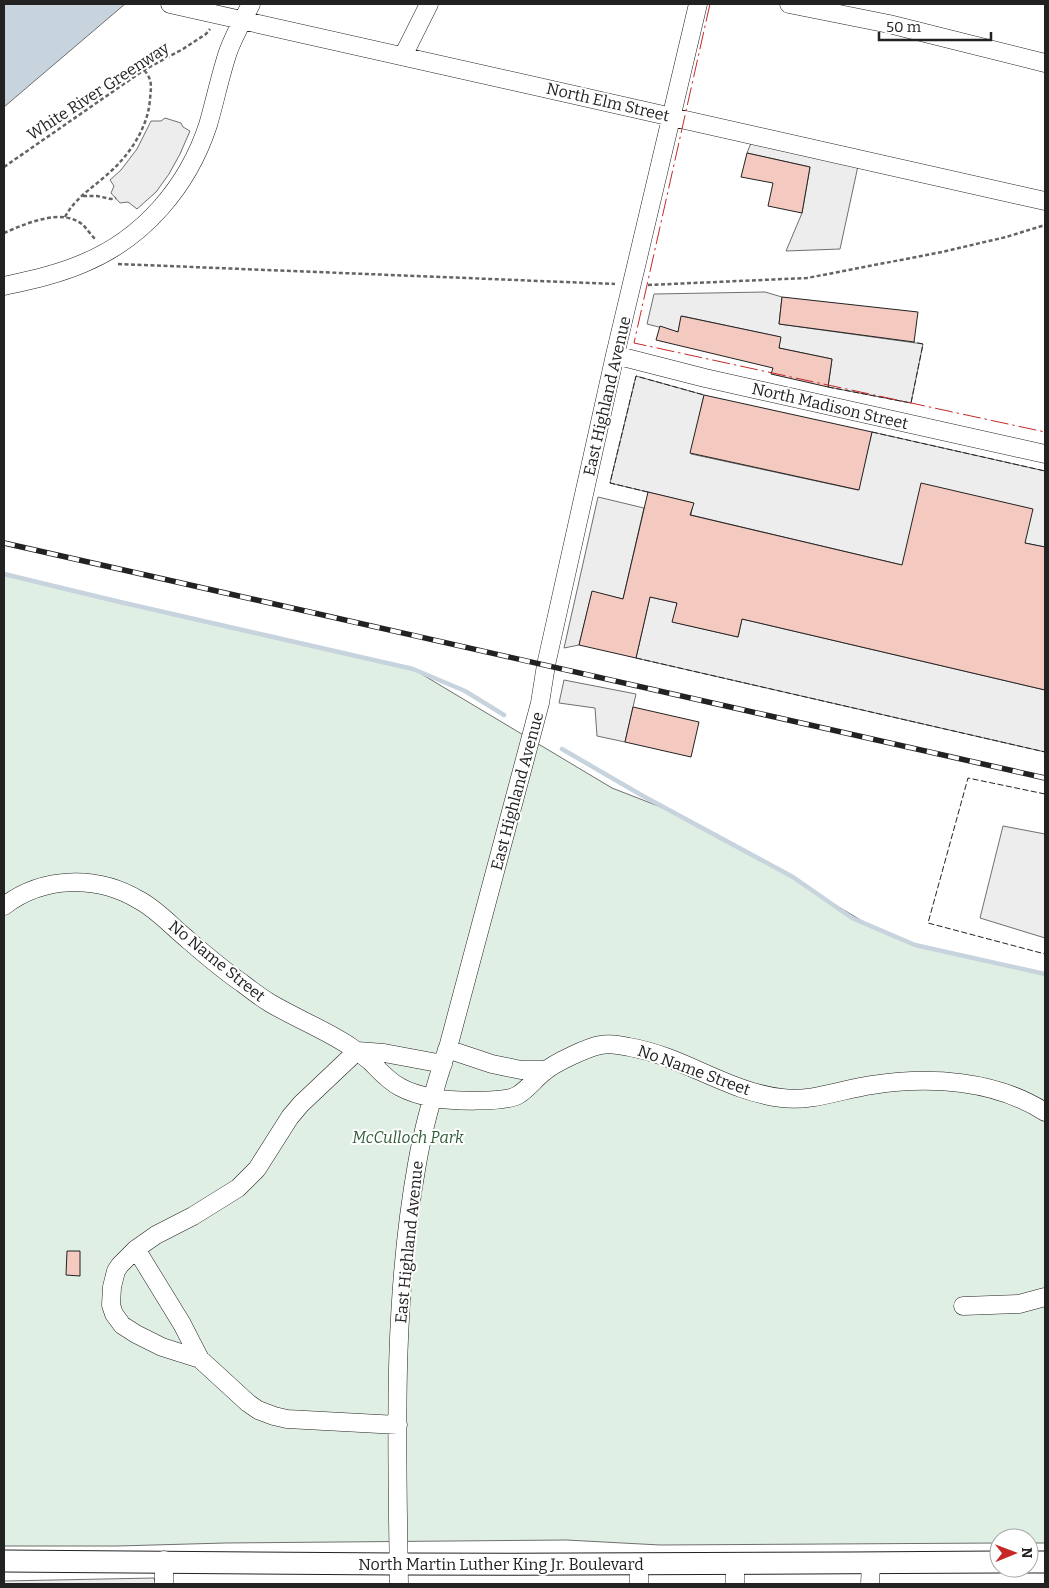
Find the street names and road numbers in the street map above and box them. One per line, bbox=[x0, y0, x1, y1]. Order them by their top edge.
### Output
street label: White River Greenway bbox=[23, 38, 173, 144]
street label: North Elm Street bbox=[545, 79, 672, 125]
street label: East Highland Avenue bbox=[579, 314, 635, 478]
street label: North Madison Street bbox=[750, 379, 910, 433]
street label: East Highland Avenue bbox=[487, 710, 547, 872]
street label: No Name Street bbox=[165, 916, 269, 1006]
street label: No Name Street bbox=[635, 1041, 753, 1099]
street label: East Highland Avenue bbox=[391, 1160, 427, 1324]
street label: North Martin Luther King Jr. Boulevard bbox=[358, 1555, 644, 1574]

